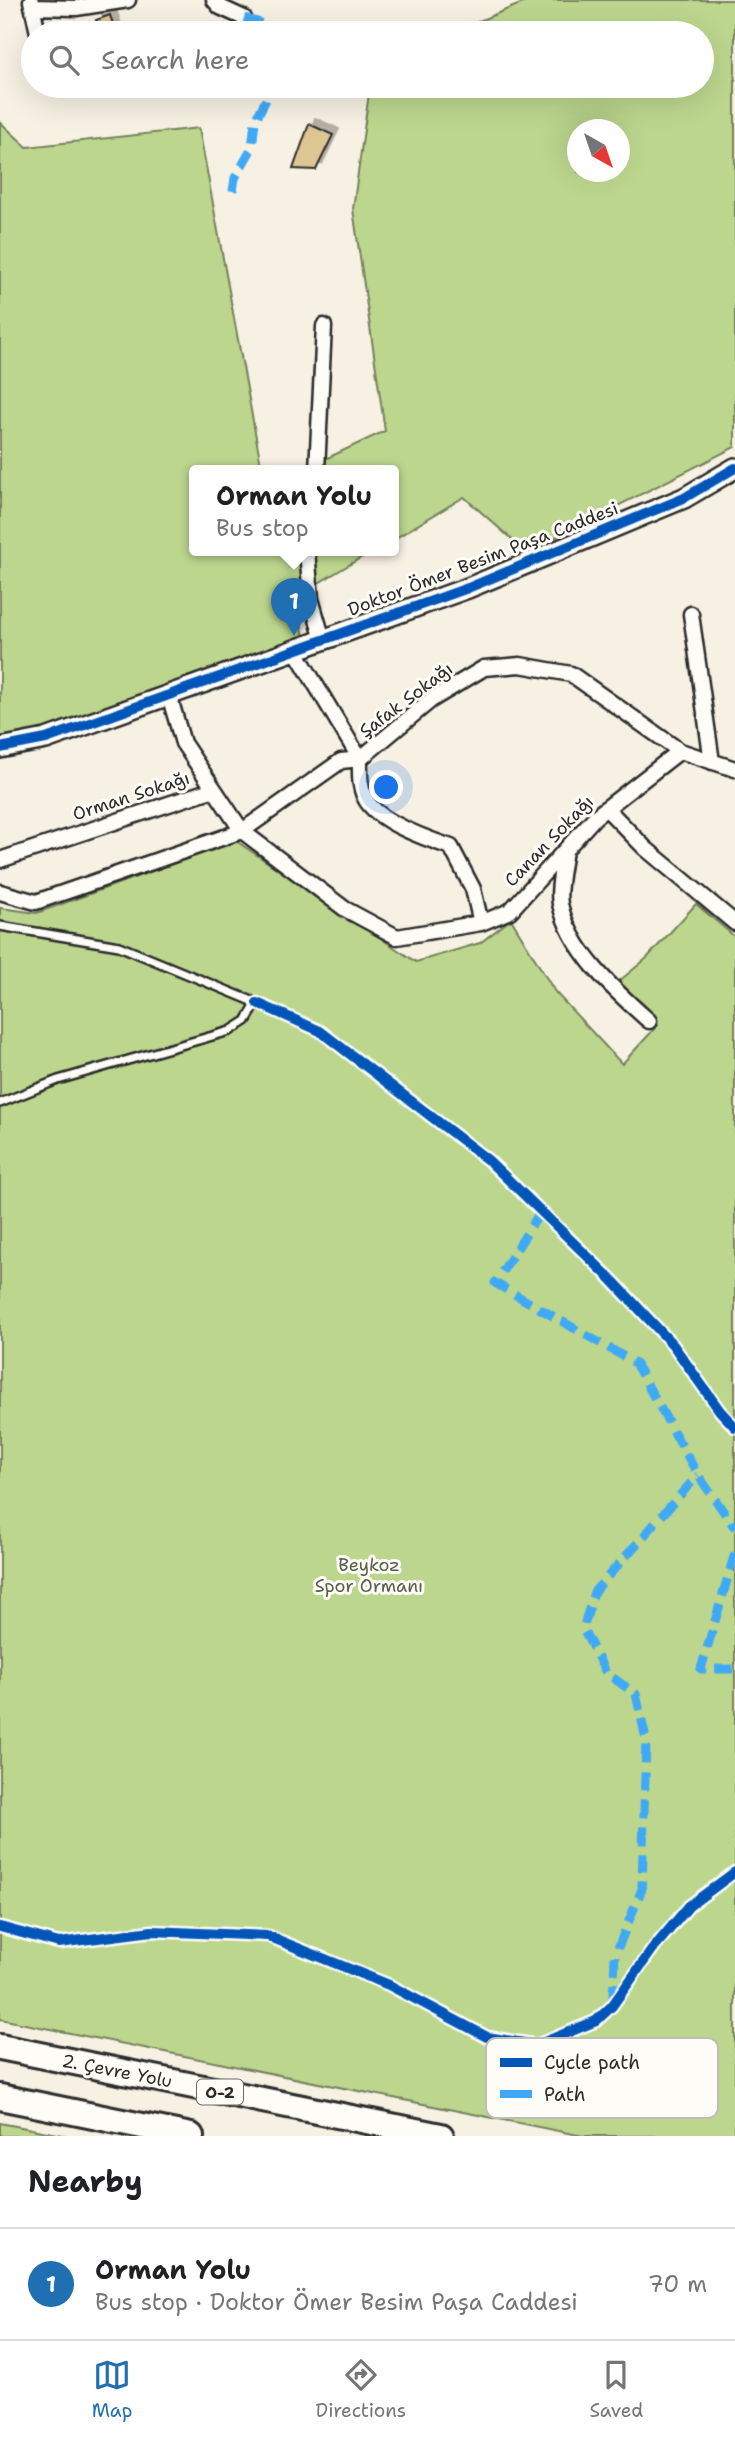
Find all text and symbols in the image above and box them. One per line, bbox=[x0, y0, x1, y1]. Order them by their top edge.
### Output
search box bbox=[21, 21, 714, 98]
icon: search bbox=[45, 41, 83, 79]
text: Search here bbox=[101, 42, 250, 77]
north arrow bbox=[567, 119, 630, 182]
popup bbox=[189, 465, 399, 556]
text: Orman Yolu bbox=[216, 478, 372, 513]
street label: Doktor Ömer Besim Paşa Caddesi bbox=[344, 496, 622, 622]
text: Bus stop bbox=[216, 513, 309, 543]
pin: 1 bbox=[271, 578, 317, 636]
street label: Şafak Sokağı bbox=[354, 657, 458, 743]
street label: Orman Sokağı bbox=[69, 766, 193, 826]
your location bbox=[369, 770, 403, 804]
street label: Canan Sokağı bbox=[499, 790, 599, 892]
park label: Beykoz Spor Ormanı bbox=[315, 1553, 423, 1598]
legend bbox=[486, 2038, 718, 2118]
street label: 2. Çevre Yolu bbox=[60, 2049, 174, 2093]
text: Cycle path bbox=[544, 2050, 640, 2075]
road number: O-2 bbox=[197, 2080, 243, 2104]
text: Path bbox=[544, 2082, 586, 2107]
text: Nearby bbox=[28, 2161, 143, 2202]
text: Orman Yolu bbox=[95, 2252, 251, 2287]
text: 1 bbox=[46, 2269, 56, 2299]
text: 70 m bbox=[648, 2269, 707, 2299]
text: Bus stop · Doktor Ömer Besim Paşa Caddesi bbox=[95, 2287, 578, 2317]
tab: Map bbox=[92, 2356, 132, 2423]
tab: Directions bbox=[316, 2356, 406, 2423]
tab: Saved bbox=[589, 2356, 643, 2423]

